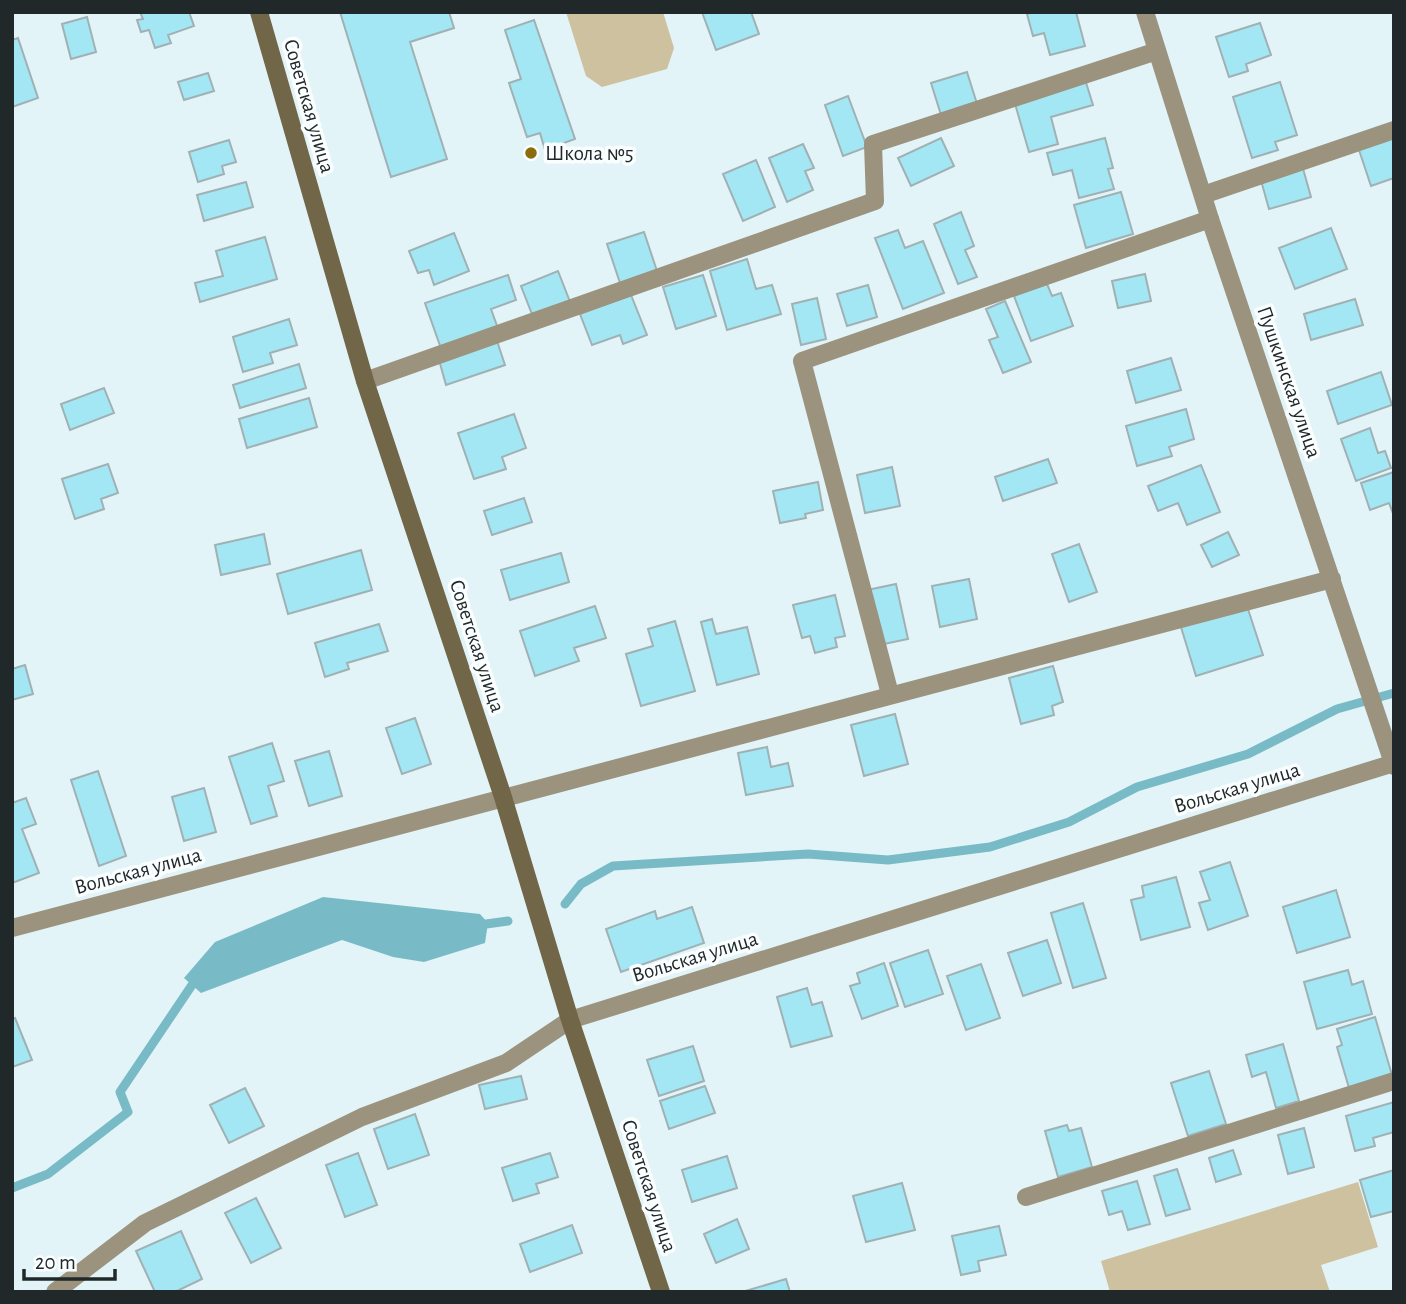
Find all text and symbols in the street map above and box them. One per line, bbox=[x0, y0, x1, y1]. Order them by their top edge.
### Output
street label: Советская улица bbox=[280, 37, 338, 176]
place label: Школа №5 bbox=[545, 143, 634, 164]
marker: Школа №5 bbox=[523, 145, 539, 161]
street label: Пушкинская улица bbox=[1253, 303, 1325, 461]
street label: Советская улица bbox=[446, 577, 508, 715]
street label: Вольская улица bbox=[1172, 759, 1303, 817]
street label: Вольская улица bbox=[72, 844, 204, 898]
street label: Вольская улица bbox=[630, 928, 761, 986]
street label: Советская улица bbox=[618, 1117, 680, 1255]
scale bar bbox=[24, 1238, 116, 1282]
text: 20 m bbox=[35, 1252, 76, 1273]

